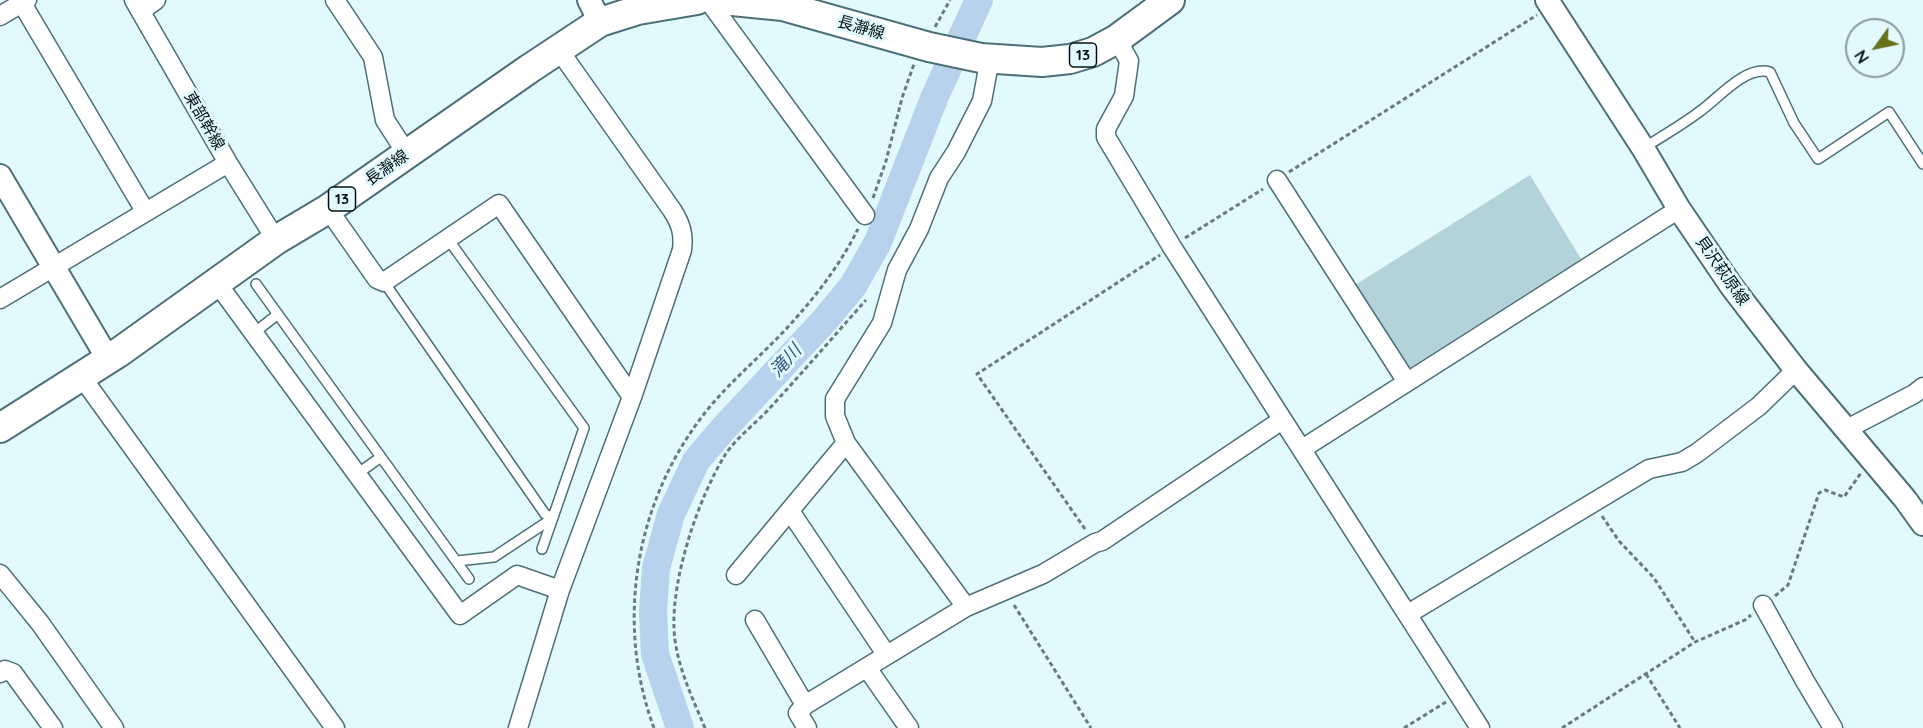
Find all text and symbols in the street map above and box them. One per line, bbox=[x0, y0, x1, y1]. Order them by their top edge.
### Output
street label: 長瀞線 bbox=[835, 12, 887, 44]
north arrow bbox=[1845, 18, 1905, 78]
road number: 13 bbox=[1070, 43, 1096, 67]
text: N bbox=[1850, 46, 1873, 67]
street label: 東部幹線 bbox=[180, 88, 228, 154]
street label: 長瀞線 bbox=[362, 146, 412, 190]
road number: 13 bbox=[328, 187, 356, 211]
street label: 貝沢萩原線 bbox=[1691, 233, 1753, 309]
water label: 滝川 bbox=[766, 340, 806, 382]

